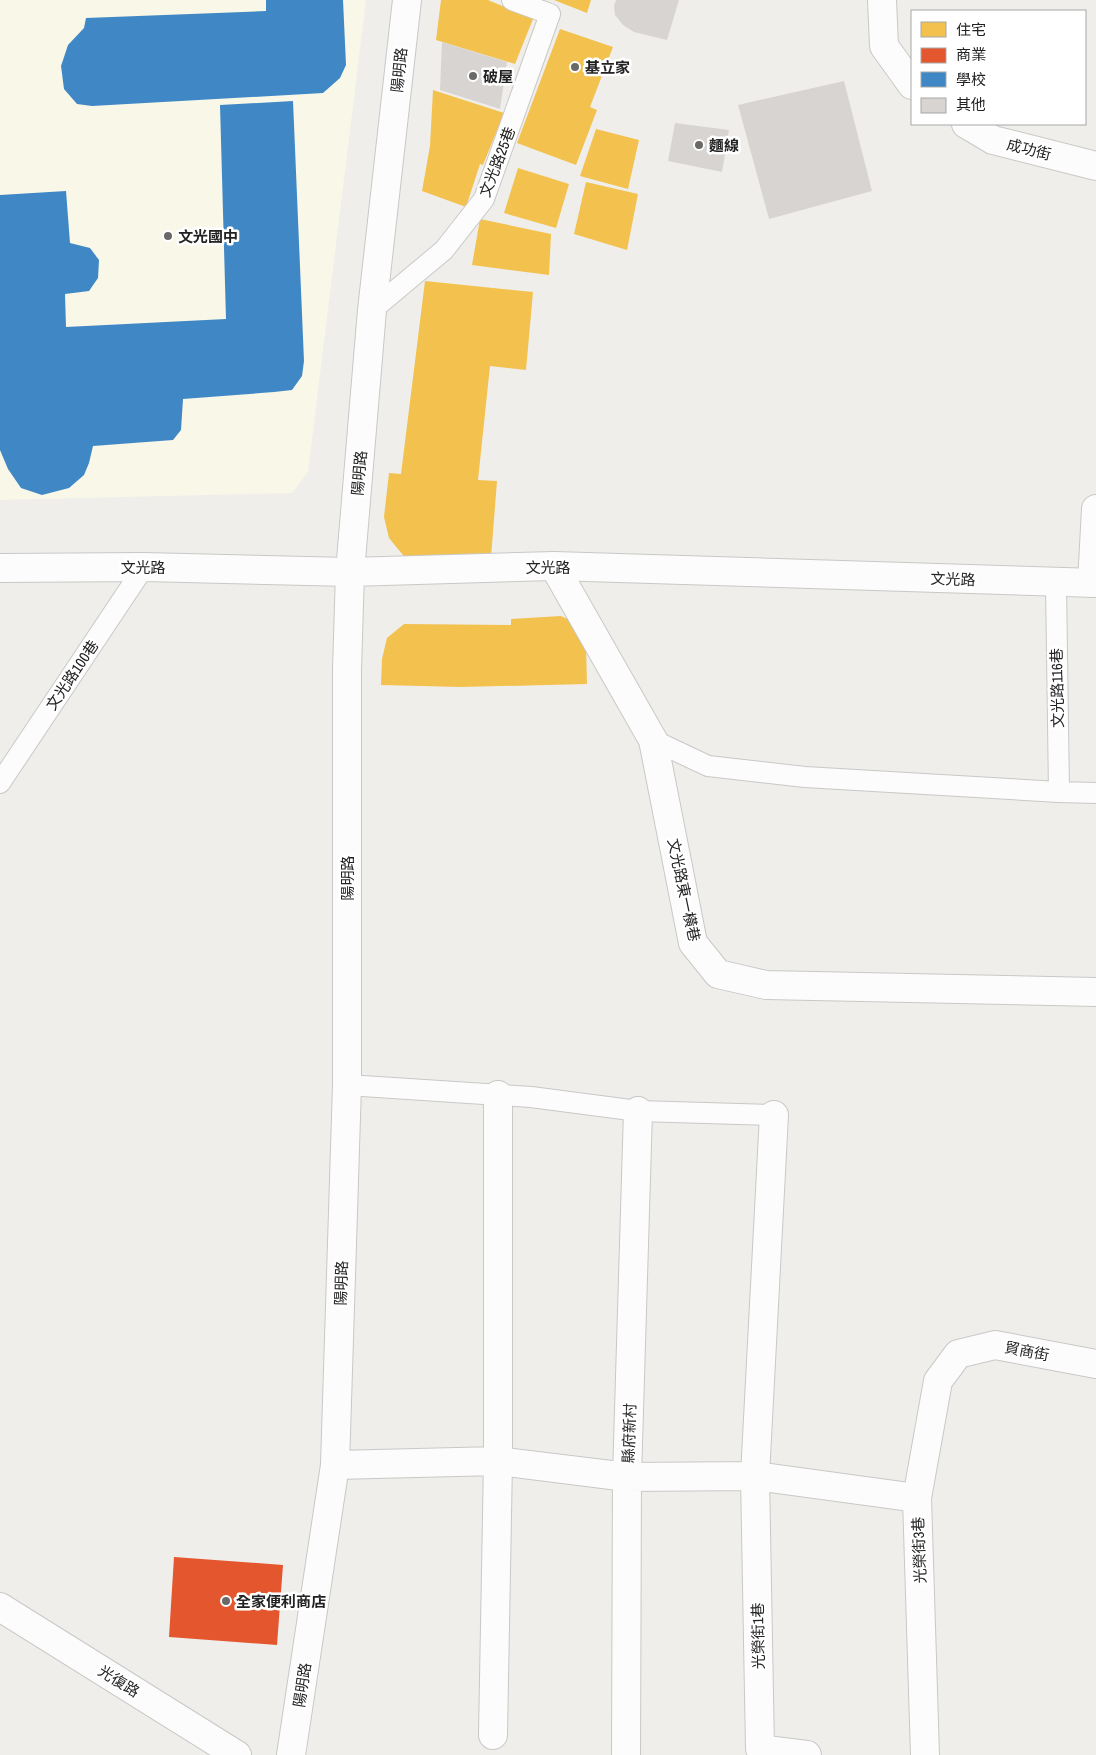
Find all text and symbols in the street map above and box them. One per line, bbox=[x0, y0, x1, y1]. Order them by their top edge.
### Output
legend bbox=[911, 10, 1086, 125]
text: 住宅 bbox=[956, 19, 986, 40]
text: 商業 bbox=[956, 44, 986, 65]
street label: 陽明路 bbox=[386, 47, 412, 93]
place label: 基立家 bbox=[585, 57, 630, 78]
marker: 基立家 bbox=[569, 61, 581, 73]
place label: 破屋 bbox=[483, 66, 513, 87]
text: 學校 bbox=[956, 69, 986, 90]
marker: 破屋 bbox=[467, 70, 479, 82]
text: 其他 bbox=[956, 94, 986, 115]
street label: 文光路25巷 bbox=[474, 124, 520, 200]
street label: 成功街 bbox=[1005, 133, 1053, 165]
place label: 麵線 bbox=[709, 135, 739, 156]
marker: 麵線 bbox=[693, 139, 705, 151]
place label: 文光國中 bbox=[178, 226, 238, 247]
marker: 文光國中 bbox=[162, 230, 174, 242]
street label: 陽明路 bbox=[347, 450, 371, 496]
street label: 文光路 bbox=[120, 557, 166, 578]
street label: 文光路 bbox=[525, 557, 571, 578]
street label: 文光路 bbox=[930, 568, 976, 590]
street label: 文光路100巷 bbox=[41, 636, 103, 714]
street label: 文光路116巷 bbox=[1046, 648, 1068, 728]
street label: 文光路東一橫巷 bbox=[663, 836, 705, 944]
street label: 陽明路 bbox=[337, 855, 358, 901]
street label: 陽明路 bbox=[330, 1260, 352, 1306]
street label: 貿商街 bbox=[1003, 1336, 1051, 1366]
street label: 縣府新村 bbox=[617, 1403, 641, 1463]
street label: 光榮街3巷 bbox=[907, 1516, 931, 1584]
place label: 全家便利商店 bbox=[236, 1591, 326, 1612]
marker: 全家便利商店 bbox=[220, 1595, 232, 1607]
street label: 光榮街1巷 bbox=[747, 1602, 769, 1670]
street label: 光復路 bbox=[94, 1660, 144, 1702]
street label: 陽明路 bbox=[288, 1661, 316, 1709]

